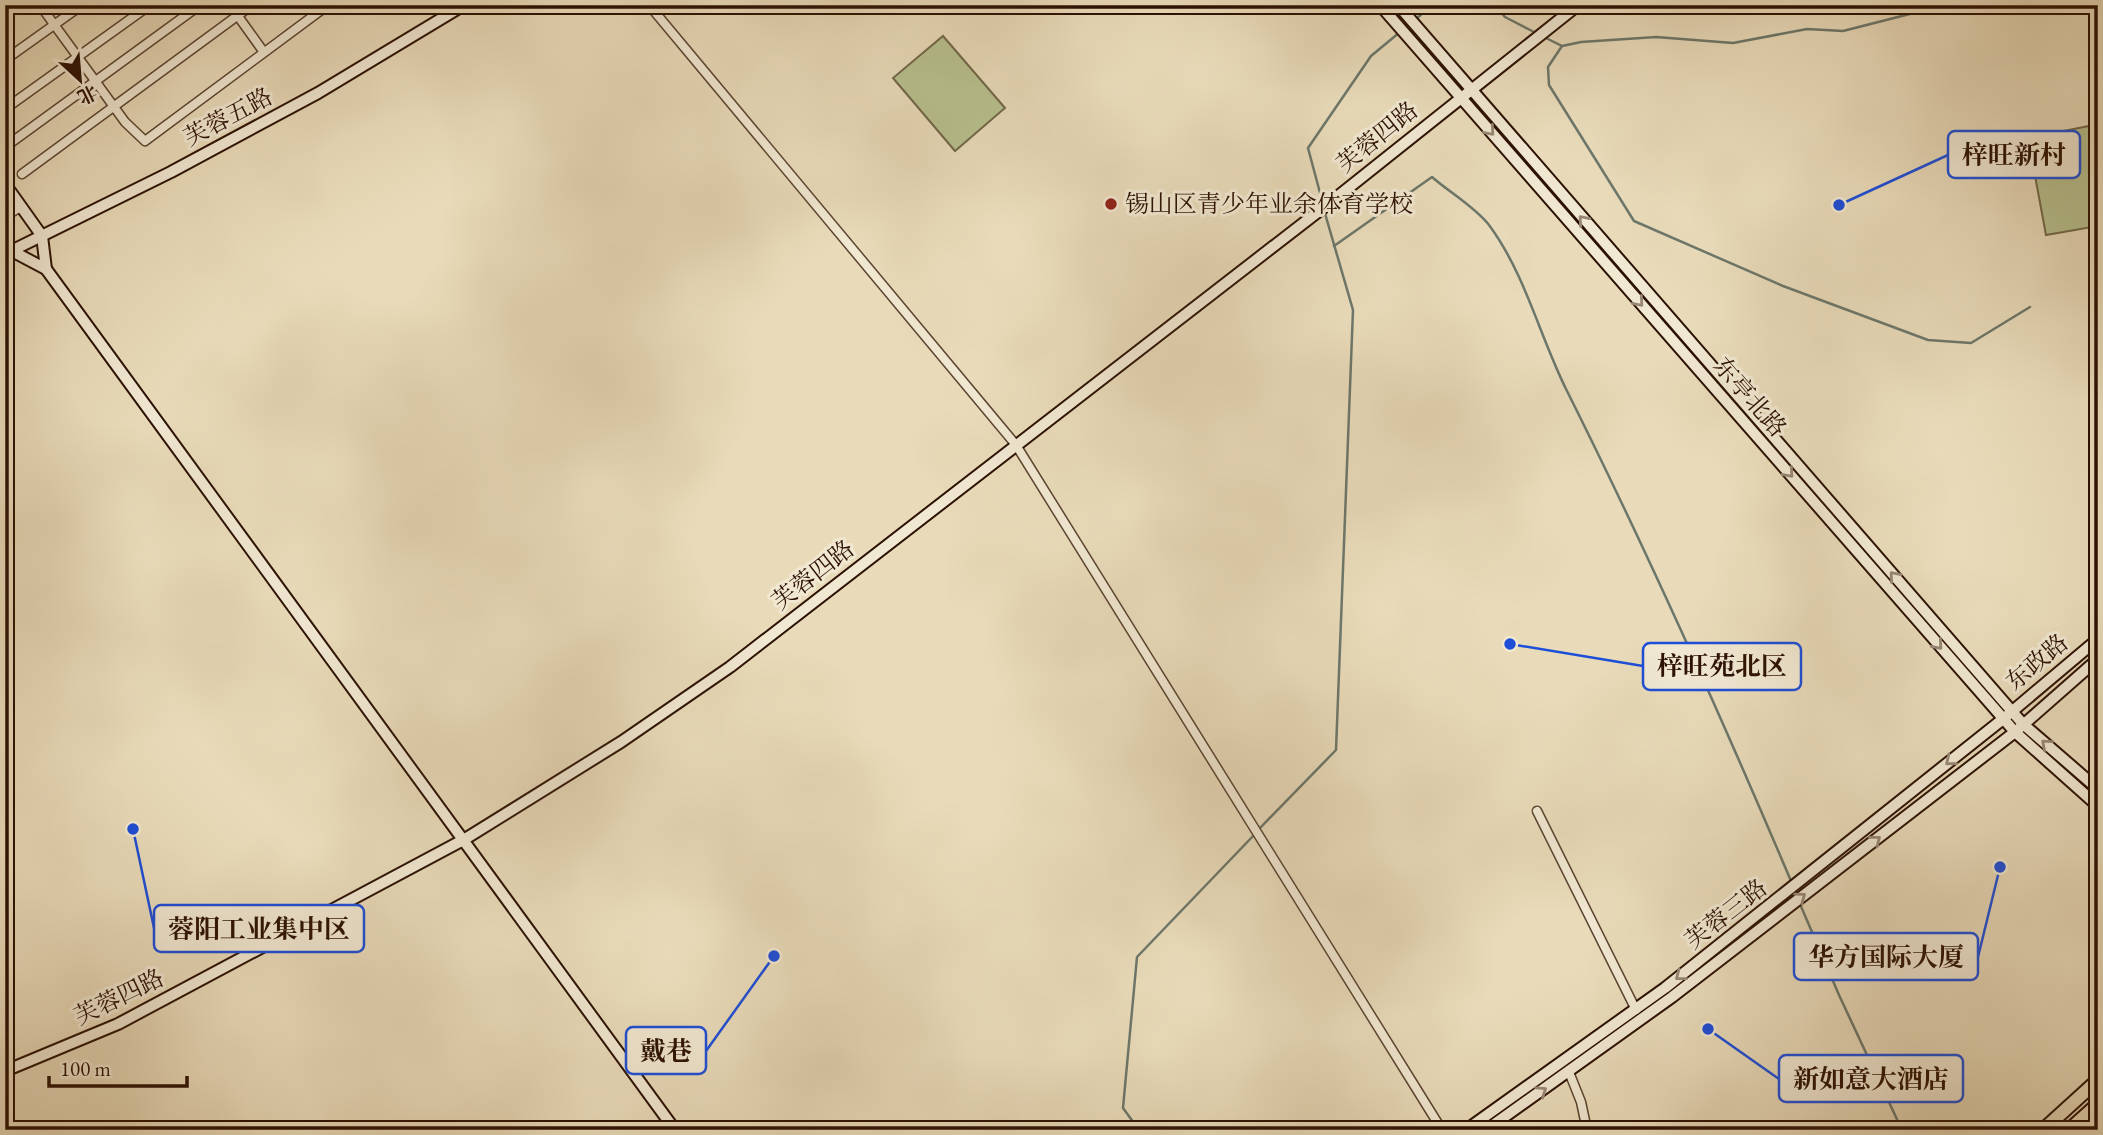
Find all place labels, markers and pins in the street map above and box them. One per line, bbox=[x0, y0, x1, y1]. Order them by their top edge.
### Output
callout: 梓旺新村 bbox=[1948, 131, 2080, 178]
place label: 锡山区青少年业余体育学校 bbox=[1125, 188, 1413, 219]
marker: 锡山区青少年业余体育学校 bbox=[1103, 196, 1119, 212]
callout: 梓旺苑北区 bbox=[1643, 643, 1801, 690]
callout: 蓉阳工业集中区 bbox=[154, 905, 364, 952]
callout: 华方国际大厦 bbox=[1794, 933, 1978, 980]
callout: 戴巷 bbox=[626, 1027, 706, 1074]
callout: 新如意大酒店 bbox=[1779, 1055, 1963, 1102]

